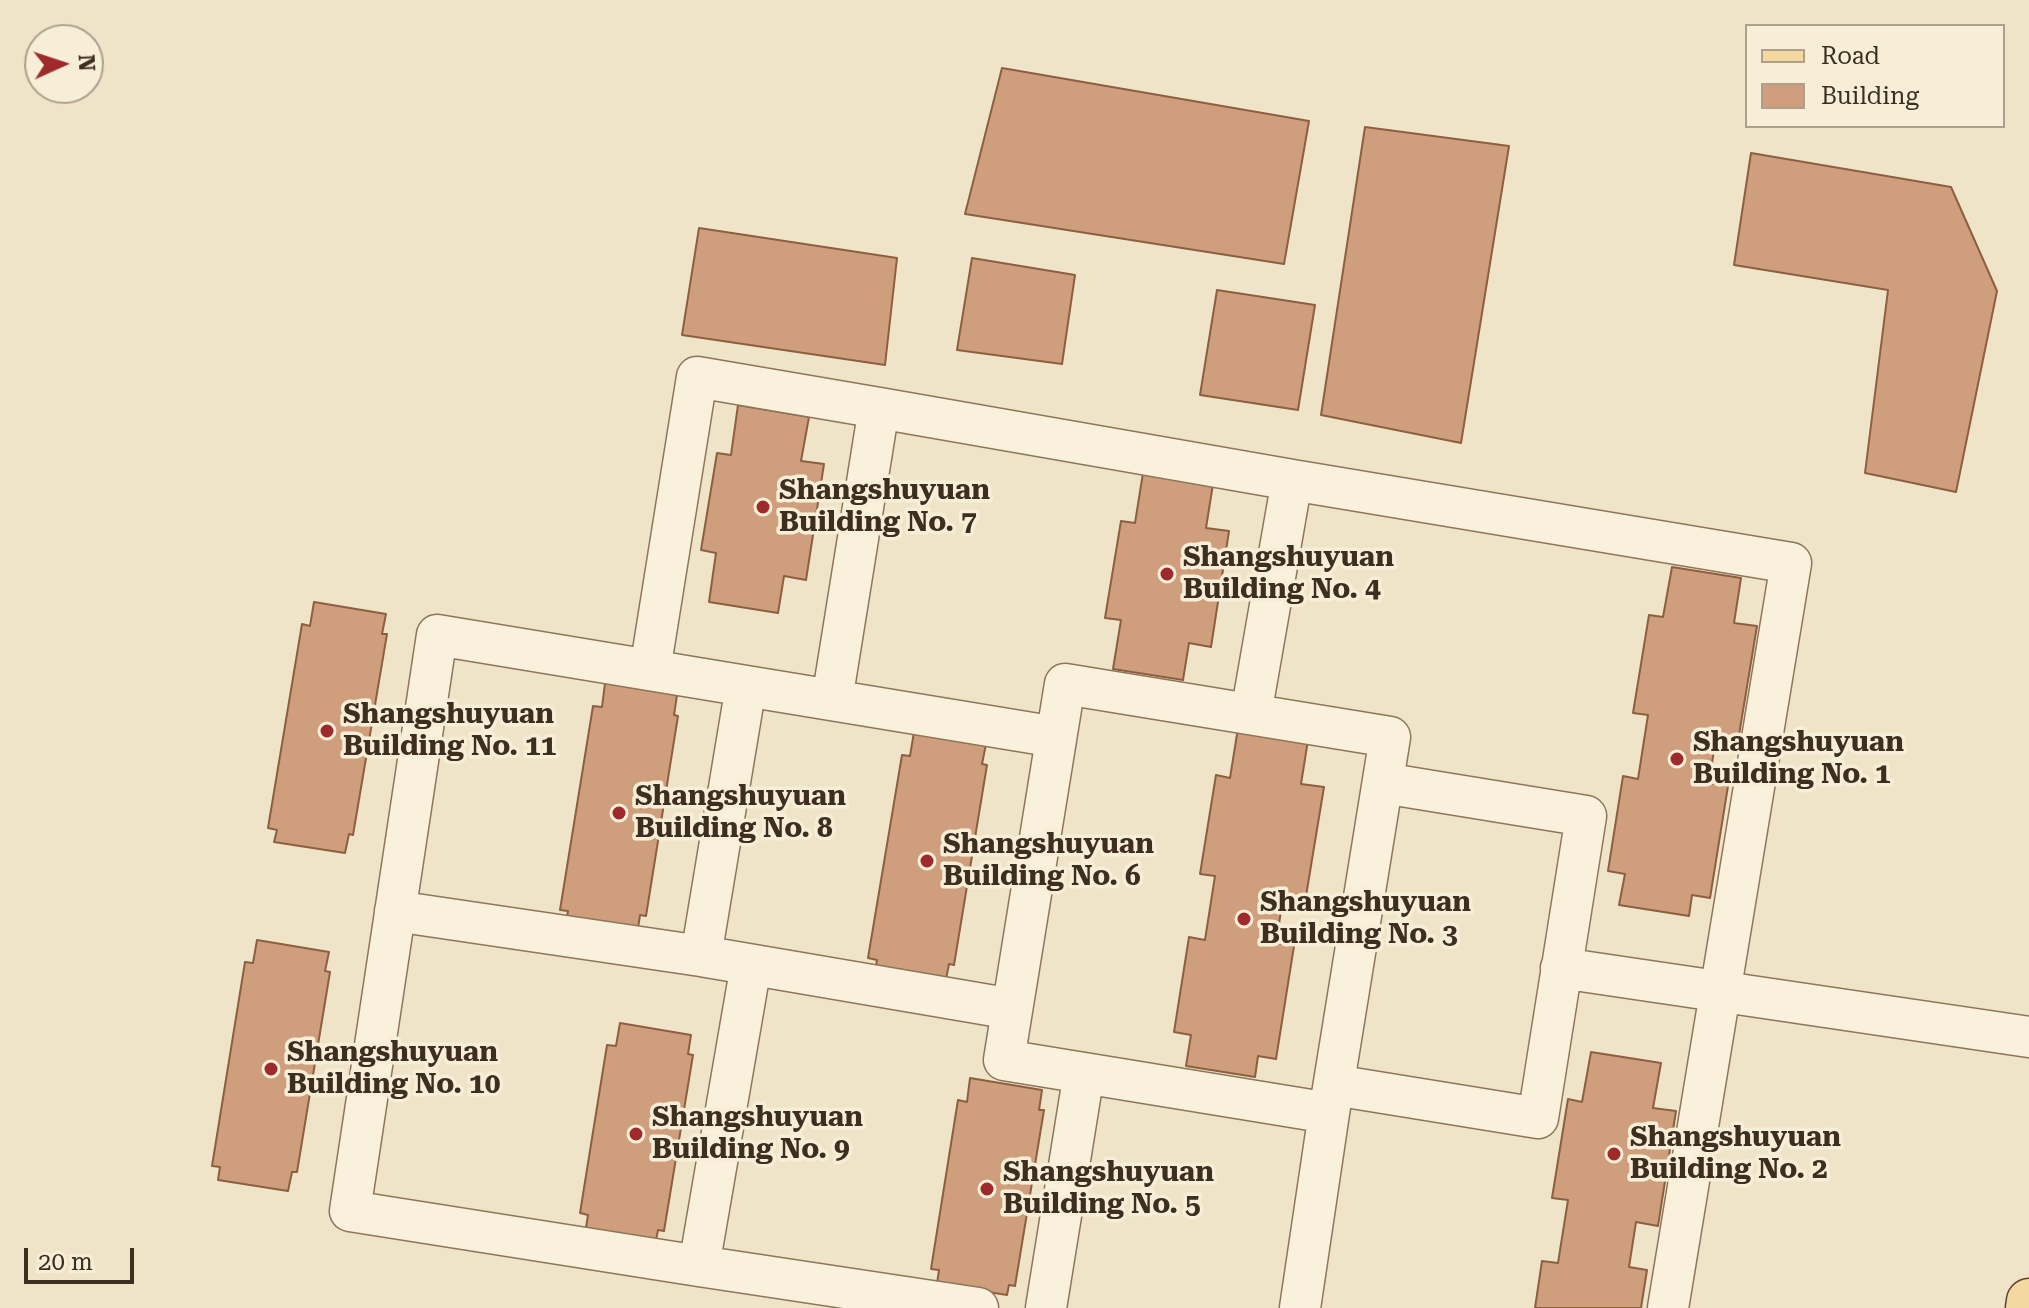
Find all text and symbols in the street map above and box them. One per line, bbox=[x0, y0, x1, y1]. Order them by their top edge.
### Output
north arrow bbox=[24, 24, 104, 104]
legend bbox=[1745, 24, 2005, 128]
text: Road bbox=[1821, 42, 1880, 70]
text: N bbox=[74, 54, 99, 72]
text: Building bbox=[1821, 82, 1919, 110]
place label: Shangshuyuan Building No. 7 bbox=[779, 474, 990, 540]
marker: Shangshuyuan Building No. 7 bbox=[754, 498, 772, 516]
place label: Shangshuyuan Building No. 4 bbox=[1183, 541, 1394, 607]
marker: Shangshuyuan Building No. 4 bbox=[1158, 565, 1176, 583]
place label: Shangshuyuan Building No. 11 bbox=[343, 698, 556, 764]
marker: Shangshuyuan Building No. 11 bbox=[318, 722, 336, 740]
place label: Shangshuyuan Building No. 1 bbox=[1693, 726, 1904, 792]
marker: Shangshuyuan Building No. 1 bbox=[1668, 750, 1686, 768]
place label: Shangshuyuan Building No. 8 bbox=[635, 780, 846, 846]
marker: Shangshuyuan Building No. 8 bbox=[610, 804, 628, 822]
place label: Shangshuyuan Building No. 6 bbox=[943, 828, 1154, 894]
marker: Shangshuyuan Building No. 6 bbox=[918, 852, 936, 870]
place label: Shangshuyuan Building No. 3 bbox=[1260, 886, 1471, 952]
marker: Shangshuyuan Building No. 3 bbox=[1235, 910, 1253, 928]
place label: Shangshuyuan Building No. 10 bbox=[287, 1036, 500, 1102]
marker: Shangshuyuan Building No. 10 bbox=[262, 1060, 280, 1078]
place label: Shangshuyuan Building No. 9 bbox=[652, 1101, 863, 1167]
place label: Shangshuyuan Building No. 2 bbox=[1630, 1121, 1841, 1187]
marker: Shangshuyuan Building No. 9 bbox=[627, 1125, 645, 1143]
marker: Shangshuyuan Building No. 2 bbox=[1605, 1145, 1623, 1163]
place label: Shangshuyuan Building No. 5 bbox=[1003, 1156, 1214, 1222]
marker: Shangshuyuan Building No. 5 bbox=[978, 1180, 996, 1198]
scale bar bbox=[28, 1232, 138, 1282]
text: 20 m bbox=[38, 1248, 93, 1276]

